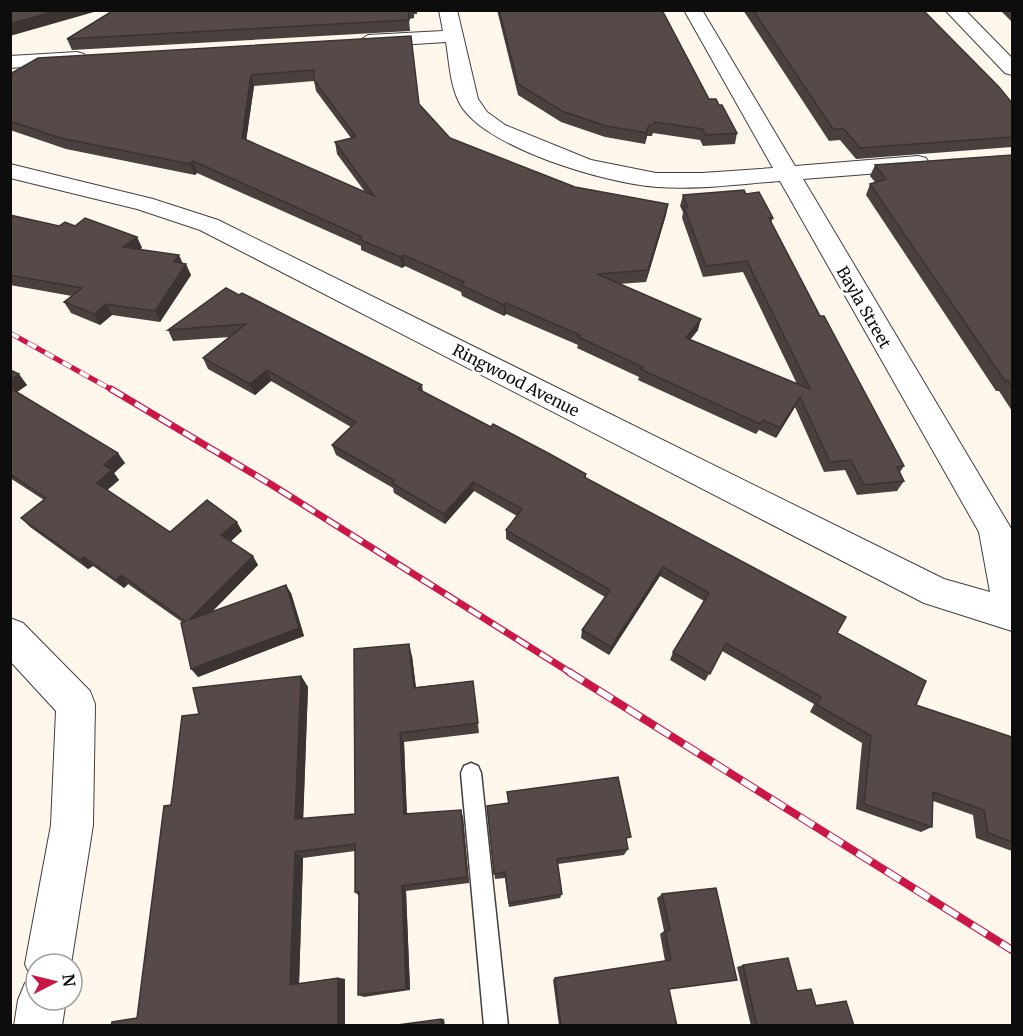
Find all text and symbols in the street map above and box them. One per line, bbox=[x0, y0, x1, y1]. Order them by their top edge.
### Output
street label: Bayla Street bbox=[832, 262, 896, 352]
street label: Ringwood Avenue bbox=[449, 339, 583, 421]
north arrow bbox=[24, 952, 84, 1012]
text: N bbox=[58, 973, 80, 988]

